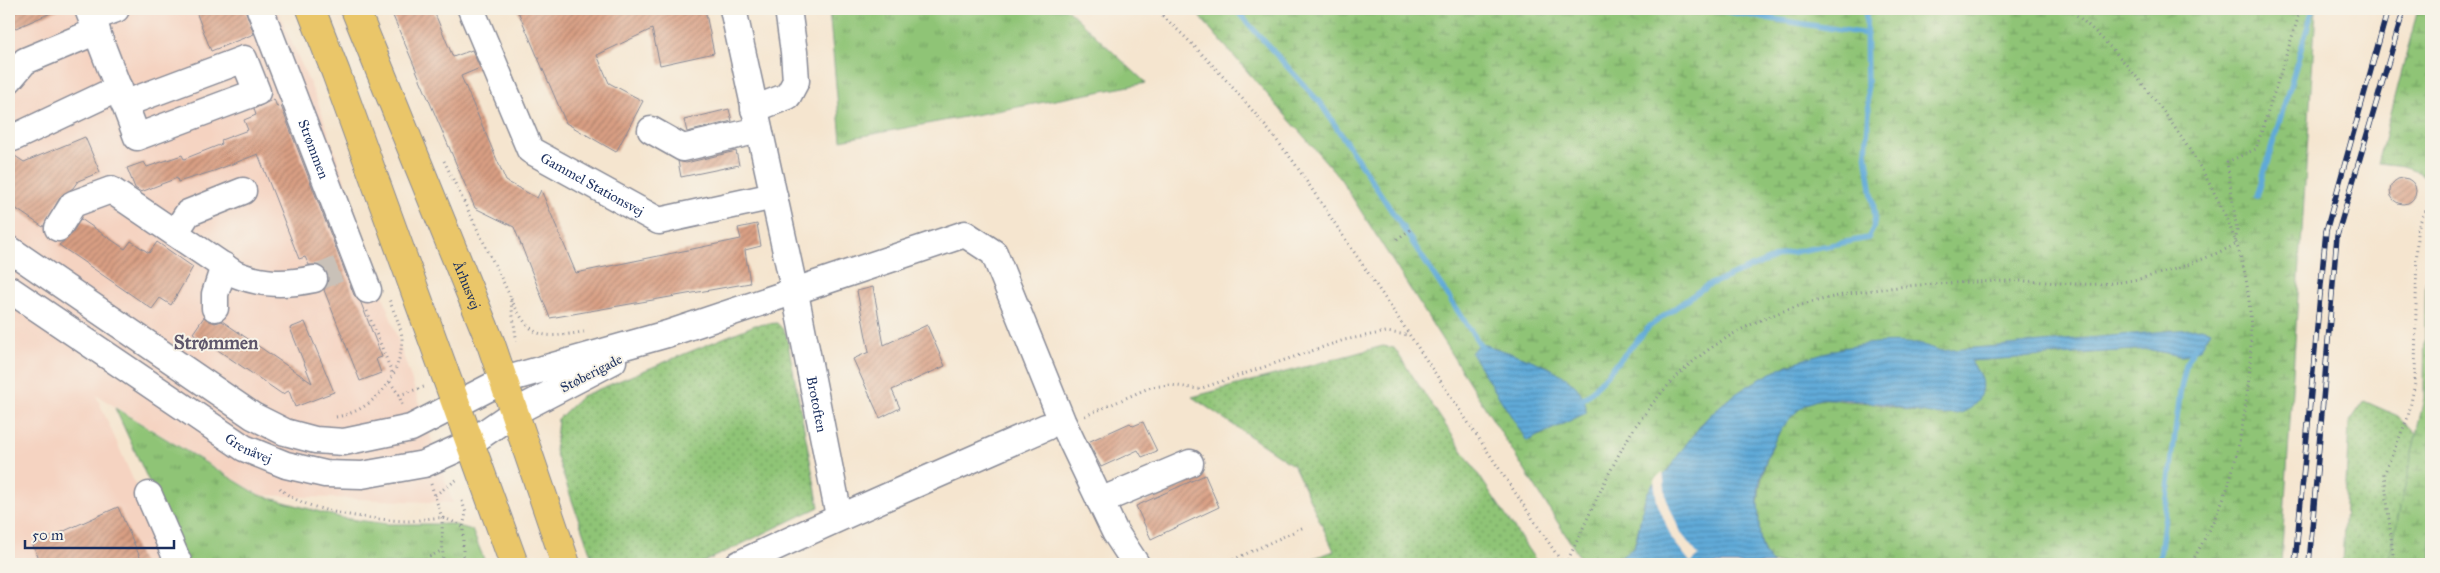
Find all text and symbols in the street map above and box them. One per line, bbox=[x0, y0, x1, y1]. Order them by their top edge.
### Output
street label: Strømmen bbox=[294, 117, 333, 182]
street label: Gammel Stationsvej bbox=[537, 149, 647, 220]
street label: Århusvej bbox=[449, 257, 484, 312]
district label: Strømmen bbox=[174, 331, 259, 354]
street label: Støberigade bbox=[557, 351, 625, 396]
street label: Brotoften bbox=[803, 375, 830, 434]
street label: Grenåvej bbox=[222, 430, 274, 467]
scale bar bbox=[25, 518, 174, 550]
text: 50 m bbox=[32, 526, 64, 544]

